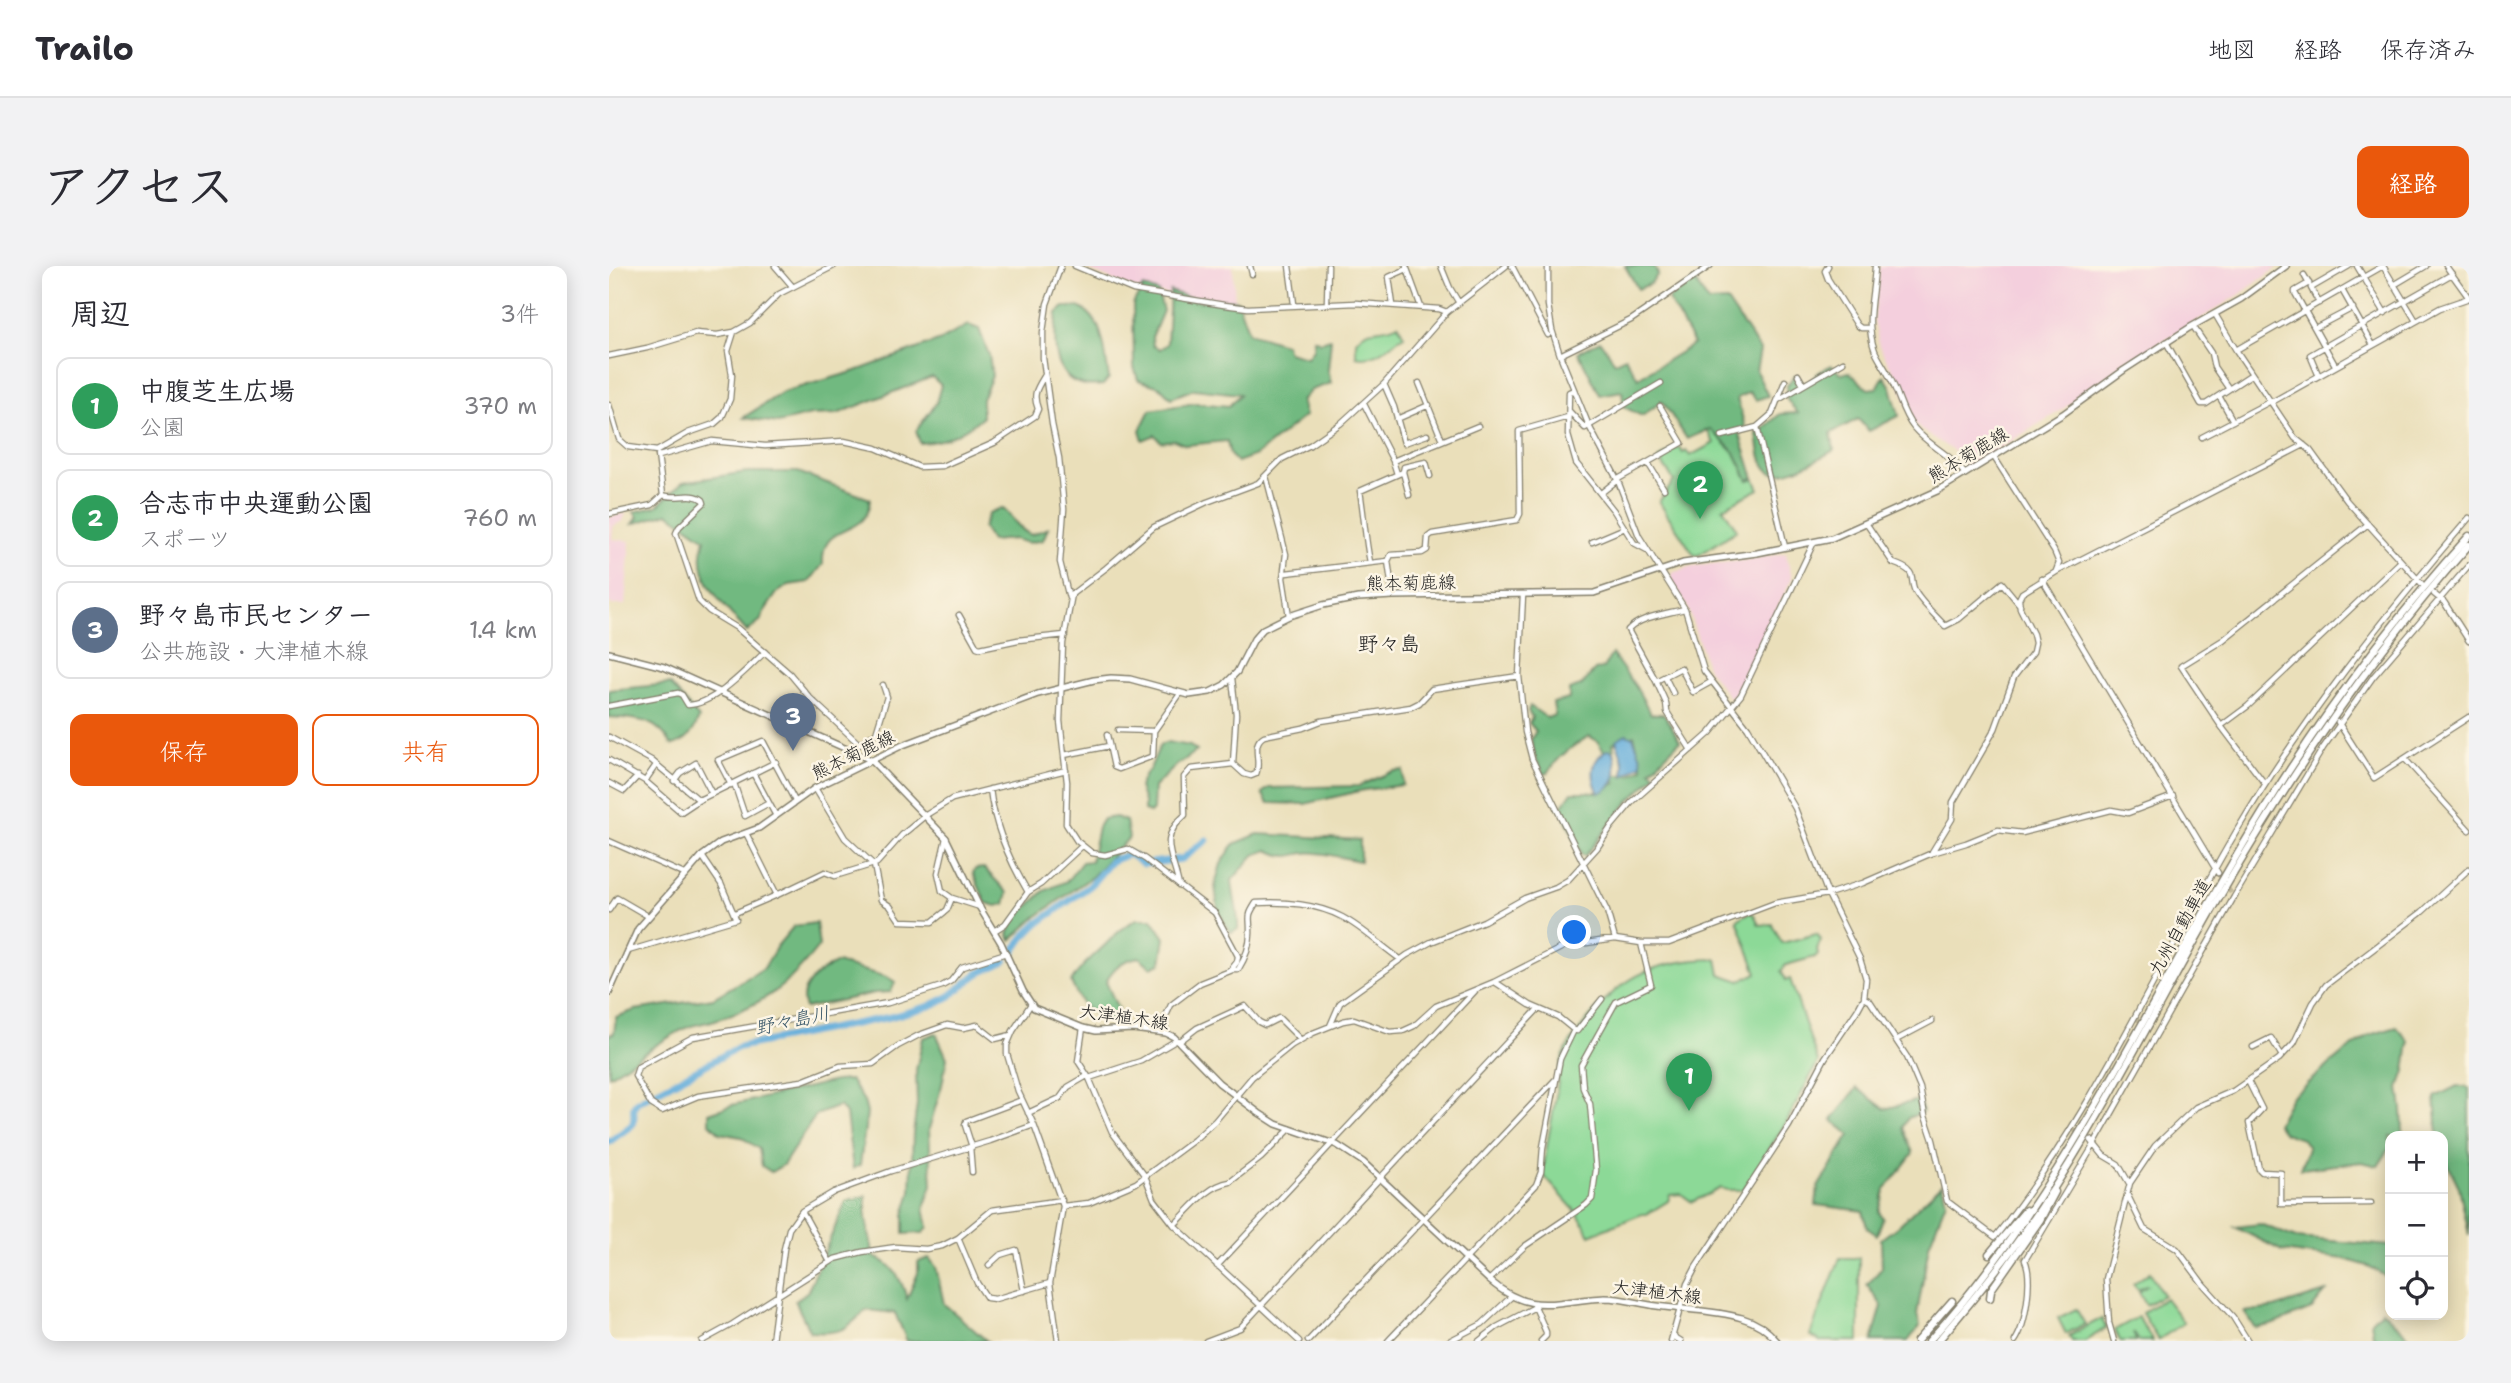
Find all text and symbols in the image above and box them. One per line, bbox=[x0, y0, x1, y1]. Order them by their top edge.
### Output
text: Trailo bbox=[35, 26, 134, 71]
text: 地図 bbox=[2208, 34, 2256, 66]
text: 経路 bbox=[2294, 34, 2342, 66]
text: 保存済み bbox=[2380, 34, 2476, 66]
button: 経路 bbox=[2357, 146, 2469, 218]
text: アクセス bbox=[42, 153, 235, 219]
text: 周辺 bbox=[70, 293, 130, 334]
text: 3件 bbox=[500, 299, 539, 329]
text: 中腹芝生広場 bbox=[139, 373, 295, 408]
text: 1 bbox=[90, 391, 100, 421]
text: 370 m bbox=[464, 391, 537, 421]
text: 公園 bbox=[139, 412, 185, 442]
street label: 熊本菊鹿線 bbox=[1923, 422, 2013, 488]
pin: 2 bbox=[1677, 461, 1723, 519]
text: 合志市中央運動公園 bbox=[139, 485, 373, 520]
text: 2 bbox=[87, 503, 103, 533]
text: 760 m bbox=[463, 503, 537, 533]
text: スポーツ bbox=[139, 524, 231, 554]
street label: 熊本菊鹿線 bbox=[1366, 570, 1456, 596]
text: 野々島市民センター bbox=[139, 597, 373, 632]
text: 3 bbox=[87, 615, 103, 645]
text: 1.4 km bbox=[469, 615, 537, 645]
district label: 野々島 bbox=[1358, 630, 1421, 658]
text: 公共施設 · 大津植木線 bbox=[139, 636, 368, 666]
pin: 3 bbox=[770, 693, 816, 751]
button: 保存 bbox=[70, 714, 298, 786]
button: 共有 bbox=[312, 714, 539, 786]
street label: 熊本菊鹿線 bbox=[807, 724, 899, 786]
street label: 九州自動車道 bbox=[2143, 874, 2217, 980]
your location bbox=[1557, 915, 1591, 949]
street label: 大津植木線 bbox=[1078, 999, 1170, 1035]
water label: 野々島川 bbox=[752, 1000, 832, 1041]
pin: 1 bbox=[1666, 1053, 1712, 1111]
map controls bbox=[2385, 1131, 2448, 1320]
button: + bbox=[2385, 1131, 2448, 1194]
button: − bbox=[2385, 1194, 2448, 1257]
button: locate bbox=[2385, 1257, 2448, 1320]
street label: 大津植木線 bbox=[1611, 1275, 1703, 1309]

